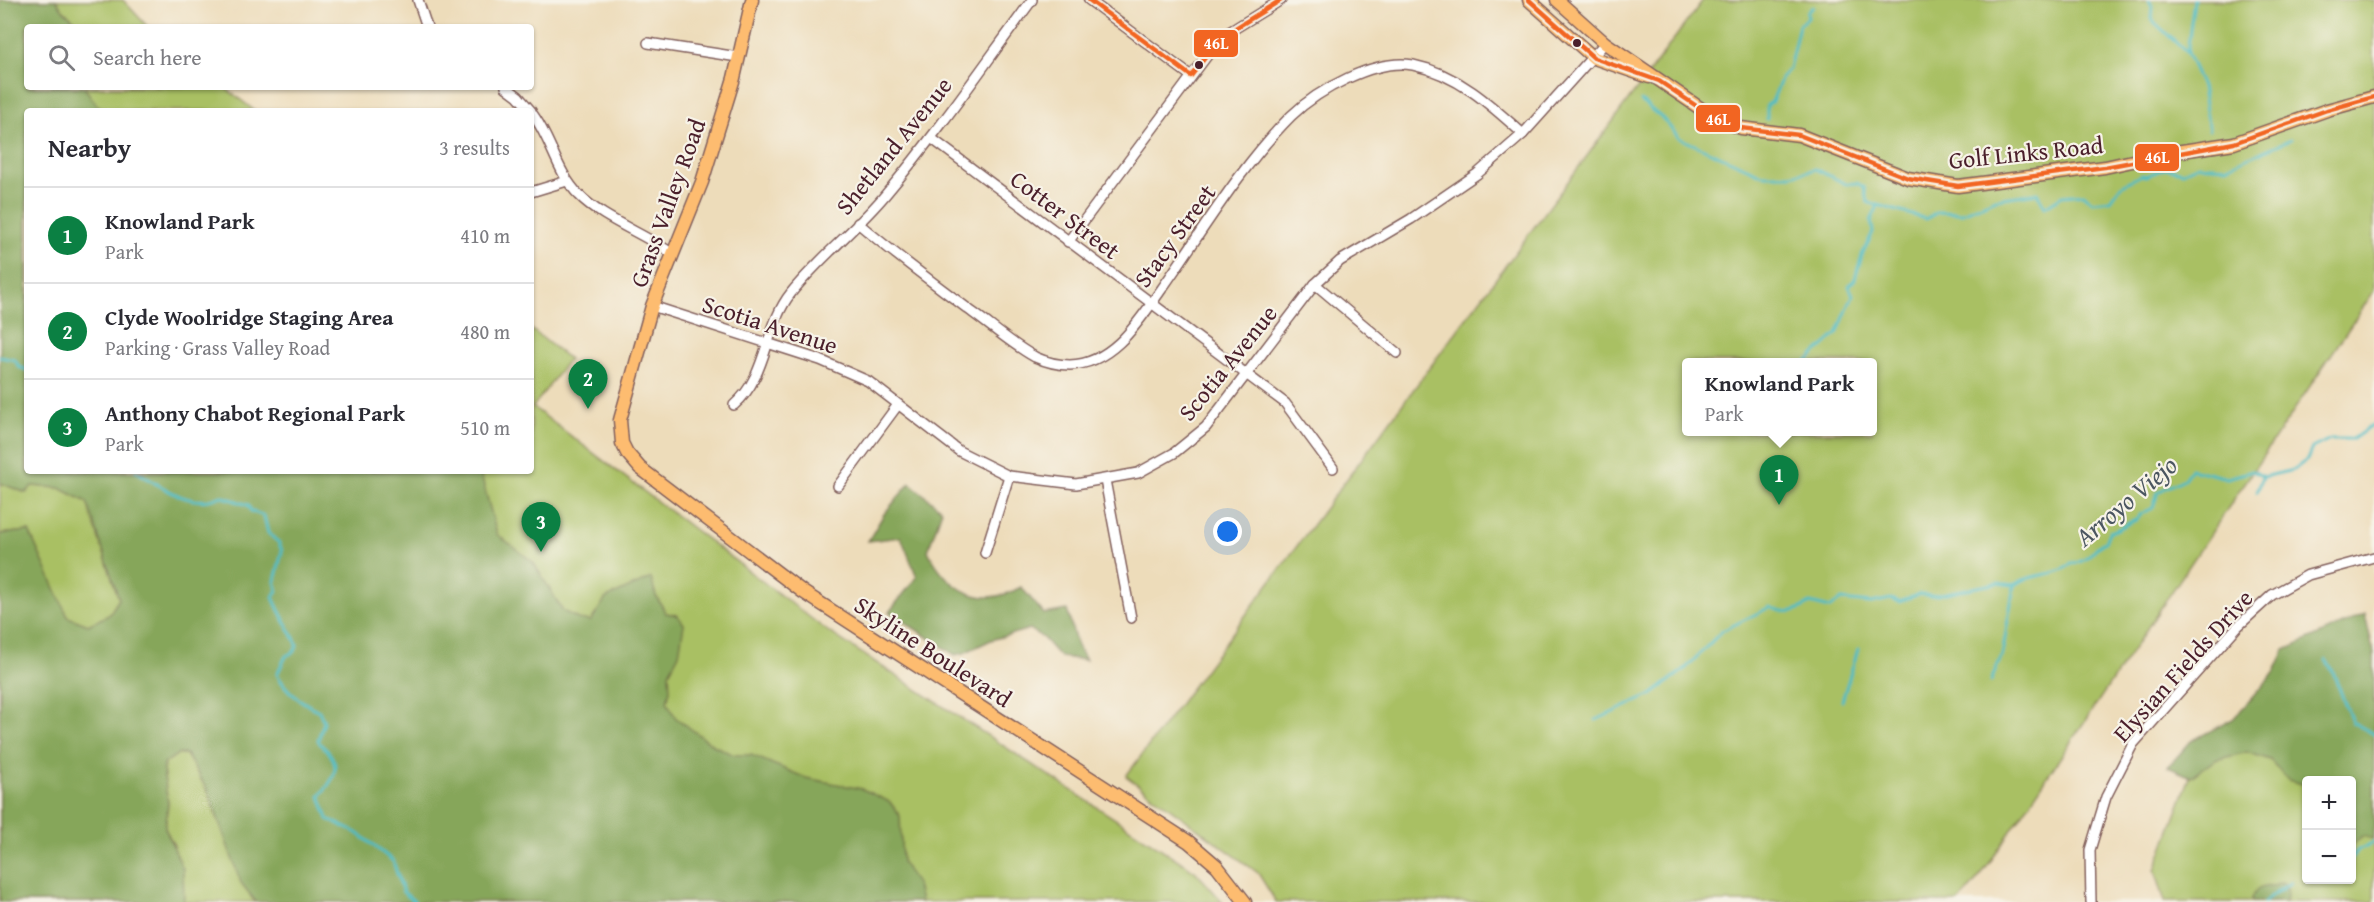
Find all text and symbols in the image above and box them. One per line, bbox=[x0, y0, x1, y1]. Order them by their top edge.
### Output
search box bbox=[24, 24, 534, 90]
line badge: 46L bbox=[1193, 29, 1239, 58]
text: 46L bbox=[1204, 31, 1229, 55]
unlabelled marker bbox=[1571, 37, 1583, 49]
icon: search bbox=[45, 41, 78, 74]
text: Search here bbox=[93, 41, 202, 73]
unlabelled marker bbox=[1193, 59, 1205, 71]
street label: Shetland Avenue bbox=[827, 69, 960, 222]
line badge: 46L bbox=[1695, 104, 1741, 133]
text: 46L bbox=[1706, 107, 1731, 131]
street label: Grass Valley Road bbox=[621, 113, 714, 292]
street label: Golf Links Road bbox=[1947, 127, 2105, 178]
text: Nearby bbox=[48, 128, 131, 167]
text: 3 results bbox=[439, 133, 510, 162]
line badge: 46L bbox=[2134, 143, 2180, 172]
text: 46L bbox=[2145, 145, 2170, 169]
street label: Cotter Street bbox=[1003, 162, 1128, 268]
street label: Stacy Street bbox=[1125, 176, 1224, 295]
text: Knowland Park bbox=[105, 205, 254, 237]
text: 1 bbox=[62, 221, 73, 250]
text: 410 m bbox=[460, 221, 510, 250]
text: Park bbox=[105, 237, 144, 266]
street label: Scotia Avenue bbox=[698, 286, 842, 363]
street label: Scotia Avenue bbox=[1170, 297, 1285, 428]
text: Clyde Woolridge Staging Area bbox=[105, 301, 394, 333]
text: 2 bbox=[62, 317, 73, 346]
text: 480 m bbox=[460, 317, 510, 346]
text: Parking · Grass Valley Road bbox=[105, 333, 330, 362]
popup bbox=[1682, 358, 1877, 436]
pin: 2 bbox=[568, 360, 608, 409]
text: Knowland Park bbox=[1705, 367, 1854, 399]
text: Anthony Chabot Regional Park bbox=[105, 397, 405, 429]
text: Park bbox=[1705, 399, 1743, 428]
text: 3 bbox=[62, 413, 73, 442]
text: 510 m bbox=[460, 413, 510, 442]
text: Park bbox=[105, 429, 144, 458]
water label: Arroyo Viejo bbox=[2065, 446, 2186, 556]
pin: 1 bbox=[1760, 456, 1798, 505]
pin: 3 bbox=[522, 502, 560, 552]
your location bbox=[1213, 517, 1242, 546]
street label: Elysian Fields Drive bbox=[2104, 581, 2261, 750]
street label: Skyline Boulevard bbox=[848, 587, 1019, 716]
map controls bbox=[2302, 776, 2356, 884]
button: + bbox=[2302, 776, 2356, 830]
button: − bbox=[2302, 830, 2356, 884]

